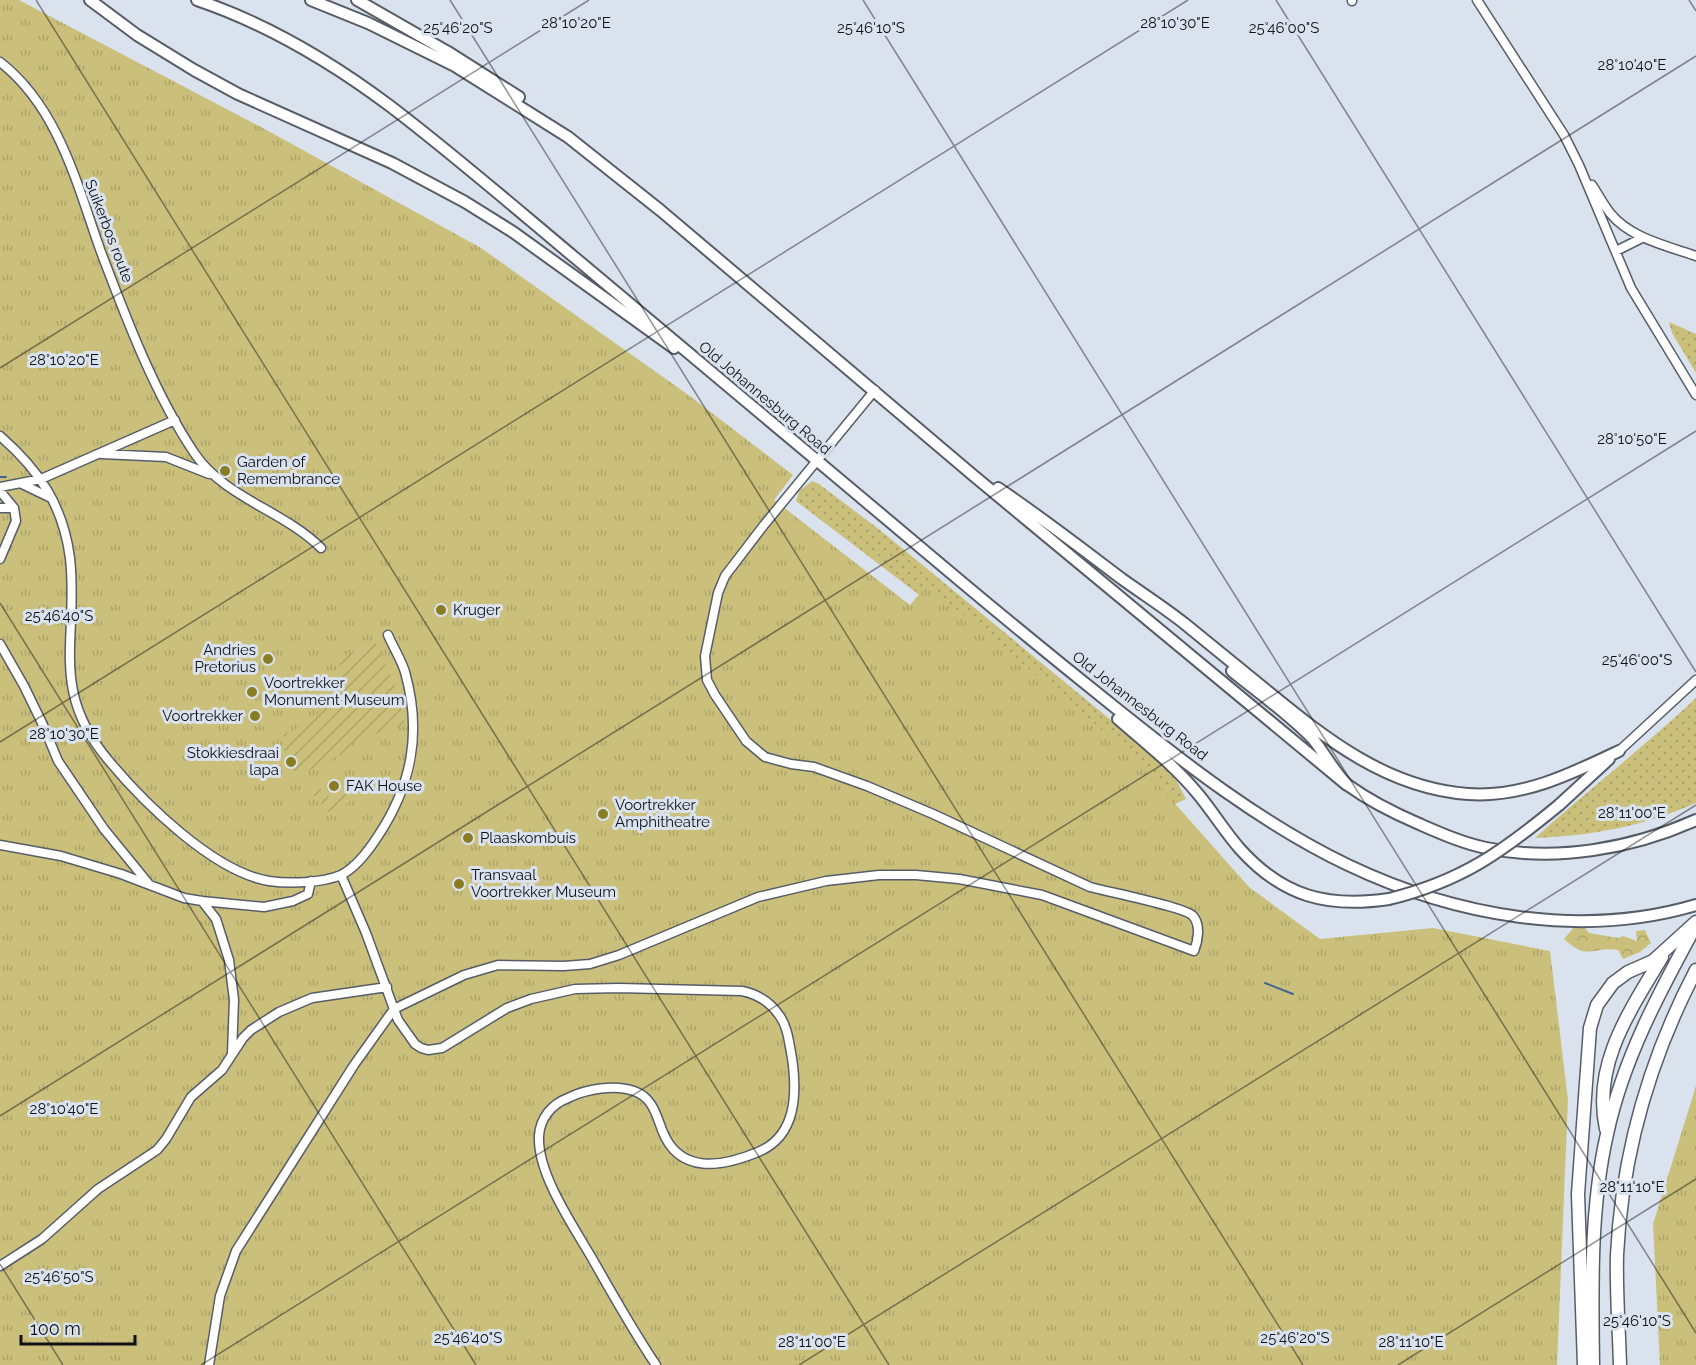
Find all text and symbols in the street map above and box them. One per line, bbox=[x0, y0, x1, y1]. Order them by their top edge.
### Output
text: 28°10'20"E bbox=[541, 14, 611, 32]
text: 28°10'30"E bbox=[1140, 14, 1210, 32]
text: 25°46'20"S bbox=[423, 19, 493, 37]
text: 25°46'10"S bbox=[837, 19, 905, 37]
text: 25°46'00"S bbox=[1249, 19, 1319, 37]
text: 28°10'40"E bbox=[1598, 56, 1666, 74]
street label: Suikerbos route bbox=[81, 177, 137, 285]
street label: Old Johannesburg Road bbox=[695, 337, 835, 459]
text: 28°10'20"E bbox=[29, 351, 99, 369]
text: 28°10'50"E bbox=[1597, 430, 1667, 448]
place label: Garden of Remembrance bbox=[237, 453, 340, 488]
marker: Garden of Remembrance bbox=[218, 464, 232, 478]
place label: Kruger bbox=[453, 601, 501, 619]
marker: Kruger bbox=[434, 603, 448, 617]
text: 25°46'40"S bbox=[25, 607, 93, 625]
place label: Andries Pretorius bbox=[194, 641, 256, 676]
street label: Old Johannesburg Road bbox=[1069, 648, 1211, 764]
text: 25°46'00"S bbox=[1602, 651, 1672, 669]
marker: Andries Pretorius bbox=[261, 652, 275, 666]
place label: Voortrekker Monument Museum bbox=[264, 674, 405, 709]
marker: Voortrekker Monument Museum bbox=[245, 685, 259, 699]
place label: Voortrekker bbox=[162, 707, 244, 725]
marker: Voortrekker bbox=[248, 709, 262, 723]
text: 28°10'30"E bbox=[29, 725, 99, 743]
place label: Stokkiesdraai lapa bbox=[187, 744, 279, 779]
marker: Stokkiesdraai lapa bbox=[284, 755, 298, 769]
place label: FAK House bbox=[346, 777, 422, 795]
marker: FAK House bbox=[327, 779, 341, 793]
place label: Voortrekker Amphitheatre bbox=[615, 796, 710, 831]
text: 28°11'00"E bbox=[1598, 804, 1666, 822]
marker: Voortrekker Amphitheatre bbox=[596, 807, 610, 821]
place label: Plaaskombuis bbox=[480, 829, 576, 847]
marker: Plaaskombuis bbox=[461, 831, 475, 845]
place label: Transvaal Voortrekker Museum bbox=[471, 866, 616, 901]
marker: Transvaal Voortrekker Museum bbox=[452, 877, 466, 891]
text: 28°10'40"E bbox=[30, 1100, 98, 1118]
text: 28°11'10"E bbox=[1599, 1178, 1665, 1196]
text: 25°46'50"S bbox=[24, 1268, 94, 1286]
scale bar bbox=[21, 1308, 135, 1346]
text: 25°46'10"S bbox=[1603, 1312, 1671, 1330]
text: 100 m bbox=[30, 1318, 81, 1339]
text: 25°46'40"S bbox=[434, 1329, 502, 1347]
text: 25°46'20"S bbox=[1260, 1329, 1330, 1347]
text: 28°11'00"E bbox=[778, 1333, 846, 1351]
text: 28°11'10"E bbox=[1378, 1333, 1444, 1351]

